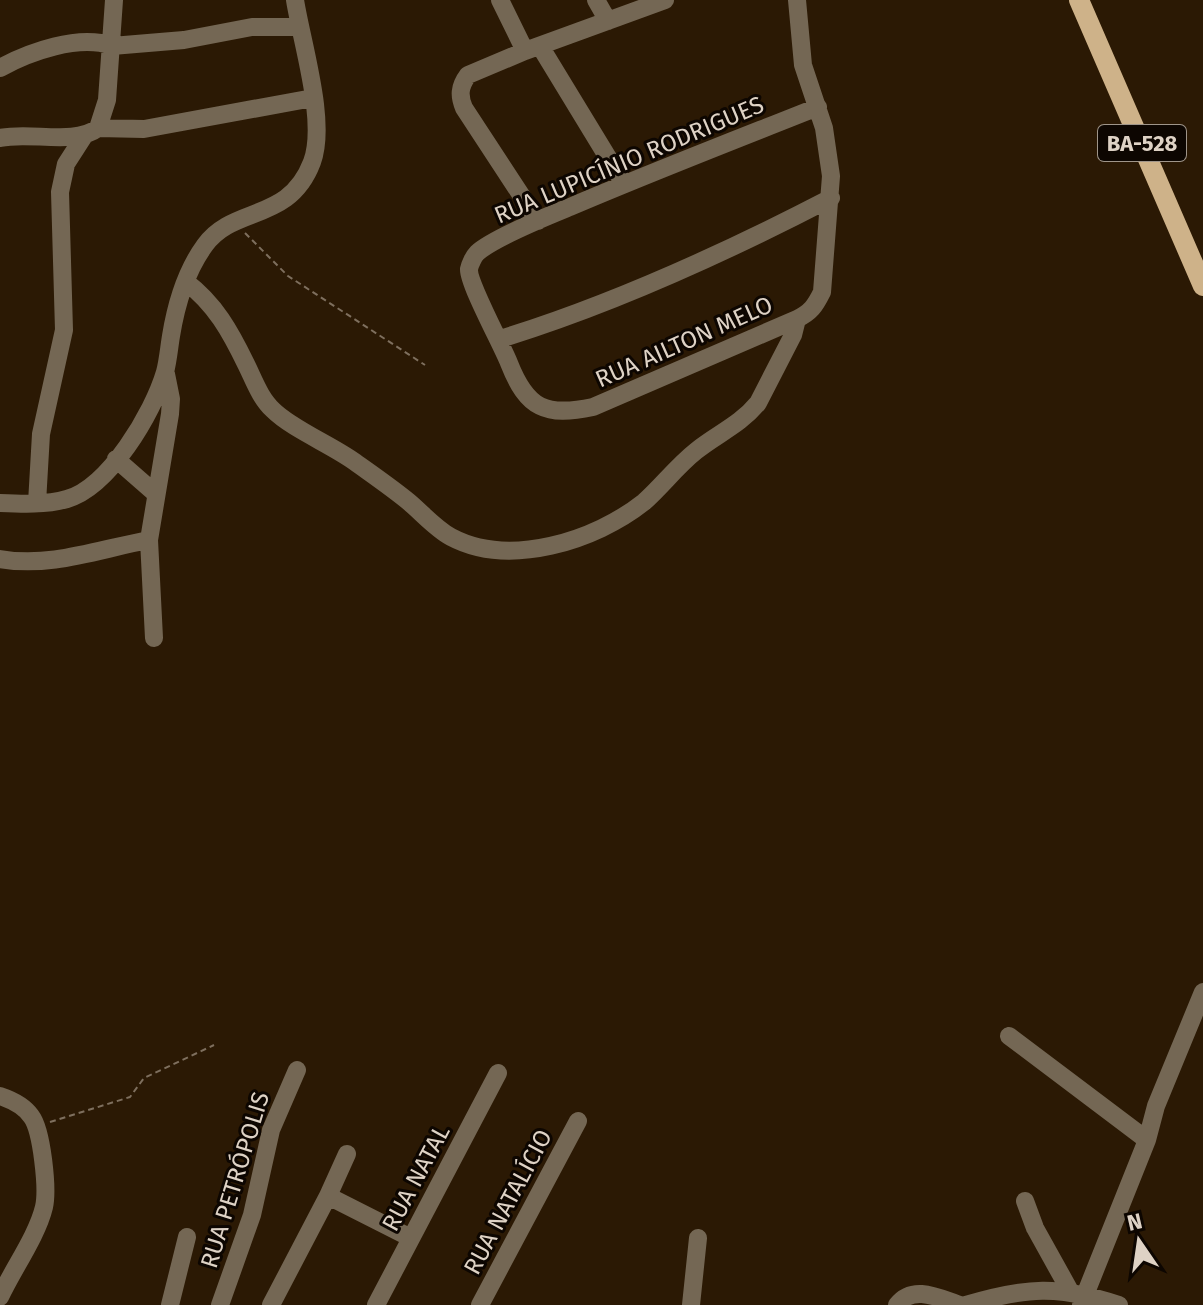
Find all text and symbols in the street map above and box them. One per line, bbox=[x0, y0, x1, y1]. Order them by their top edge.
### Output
street label: RUA LUPICÍNIO RODRIGUES bbox=[490, 90, 768, 230]
road number: BA-528 bbox=[1098, 125, 1186, 161]
street label: RUA AILTON MELO bbox=[591, 290, 777, 394]
street label: RUA PETRÓPOLIS bbox=[194, 1088, 275, 1272]
street label: RUA NATAL bbox=[376, 1120, 456, 1236]
street label: RUA NATALÍCIO bbox=[457, 1124, 558, 1279]
north arrow bbox=[1099, 1201, 1179, 1281]
text: N bbox=[1124, 1207, 1145, 1237]

